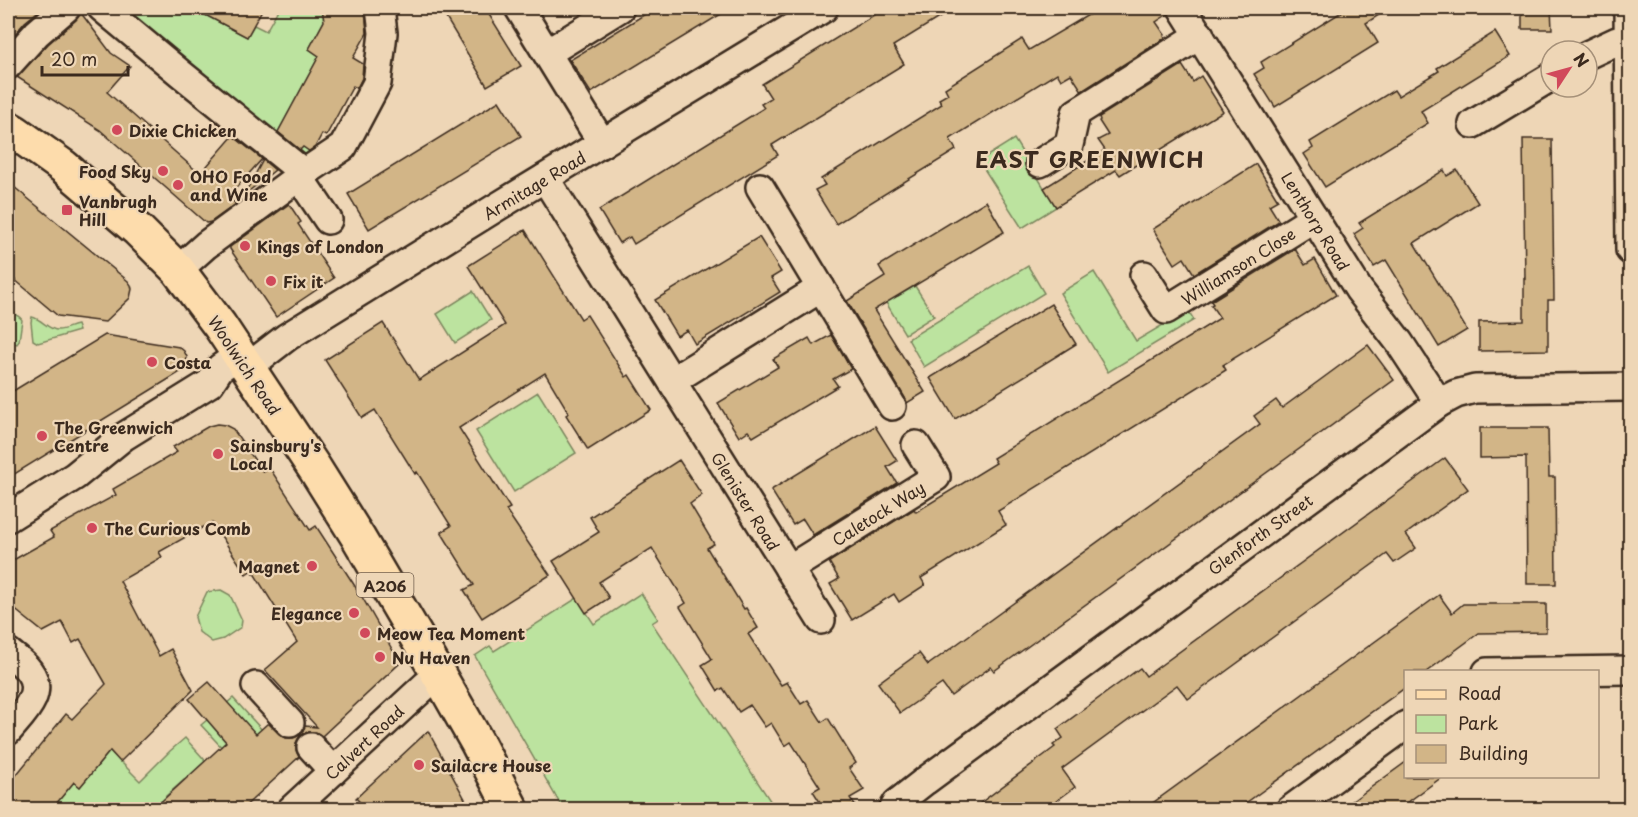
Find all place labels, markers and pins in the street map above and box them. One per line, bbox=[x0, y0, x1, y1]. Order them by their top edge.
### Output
place label: Dixie Chicken bbox=[129, 118, 237, 142]
marker: Dixie Chicken bbox=[110, 123, 124, 137]
place label: Food Sky bbox=[79, 159, 151, 183]
marker: Food Sky bbox=[156, 164, 170, 178]
place label: OHO Food and Wine bbox=[190, 164, 271, 206]
marker: OHO Food and Wine bbox=[171, 178, 185, 192]
place label: Vanbrugh Hill bbox=[79, 189, 157, 231]
marker: Vanbrugh Hill bbox=[60, 203, 74, 217]
place label: Kings of London bbox=[257, 234, 384, 258]
marker: Kings of London bbox=[238, 239, 252, 253]
place label: Fix it bbox=[283, 269, 324, 293]
marker: Fix it bbox=[264, 274, 278, 288]
place label: Costa bbox=[164, 350, 212, 374]
marker: Costa bbox=[145, 355, 159, 369]
place label: The Greenwich Centre bbox=[54, 415, 173, 457]
marker: The Greenwich Centre bbox=[35, 429, 49, 443]
place label: Sainsbury's Local bbox=[230, 433, 322, 475]
marker: Sainsbury's Local bbox=[211, 447, 225, 461]
place label: The Curious Comb bbox=[104, 516, 251, 540]
marker: The Curious Comb bbox=[85, 521, 99, 535]
place label: Magnet bbox=[238, 554, 300, 578]
marker: Magnet bbox=[305, 559, 319, 573]
place label: Elegance bbox=[271, 601, 342, 625]
marker: Elegance bbox=[347, 606, 361, 620]
place label: Meow Tea Moment bbox=[377, 621, 526, 645]
marker: Meow Tea Moment bbox=[358, 626, 372, 640]
place label: Nu Haven bbox=[392, 645, 471, 669]
marker: Nu Haven bbox=[373, 650, 387, 664]
place label: Sailacre House bbox=[431, 753, 551, 777]
marker: Sailacre House bbox=[412, 758, 426, 772]

